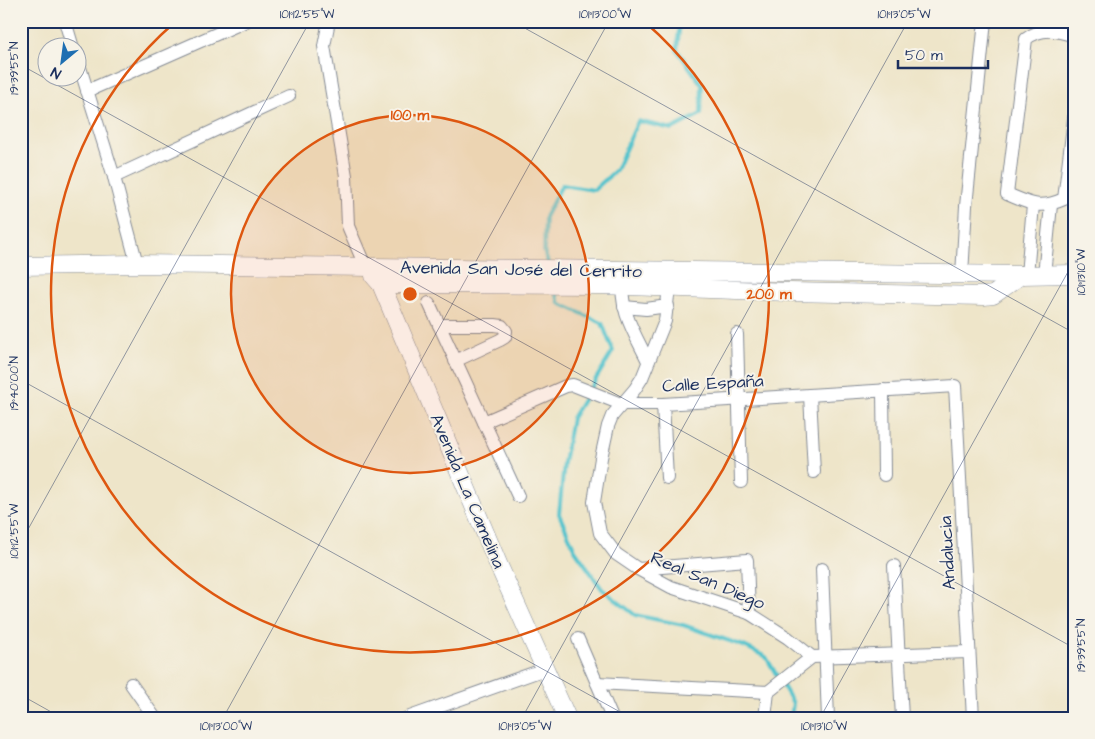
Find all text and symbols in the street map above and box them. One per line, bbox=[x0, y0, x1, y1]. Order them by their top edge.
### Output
text: 101°12'55"W bbox=[280, 6, 335, 23]
text: 101°13'00"W bbox=[579, 6, 632, 23]
text: 101°13'05"W bbox=[877, 6, 931, 23]
north arrow bbox=[38, 38, 88, 88]
scale bar bbox=[898, 38, 988, 70]
text: 19°39'55"N bbox=[6, 41, 23, 95]
text: 50 m bbox=[905, 45, 943, 66]
text: N bbox=[47, 62, 65, 83]
text: 100 m bbox=[391, 105, 430, 126]
text: 101°13'10"W bbox=[1073, 248, 1090, 295]
street label: Avenida San José del Cerrito bbox=[400, 255, 642, 284]
text: 200 m bbox=[745, 284, 792, 305]
centre of rings bbox=[401, 285, 419, 303]
text: 19°40'00"N bbox=[6, 355, 23, 410]
street label: Calle España bbox=[662, 368, 764, 399]
street label: Avenida La Camelina bbox=[424, 410, 512, 573]
text: 101°12'55"W bbox=[6, 503, 23, 558]
street label: Andalucia bbox=[933, 515, 962, 591]
street label: Real San Diego bbox=[646, 545, 769, 617]
text: 19°39'55"N bbox=[1073, 618, 1090, 672]
text: 101°13'00"W bbox=[200, 718, 253, 735]
text: 101°13'05"W bbox=[498, 718, 552, 735]
text: 101°13'10"W bbox=[801, 718, 848, 735]

